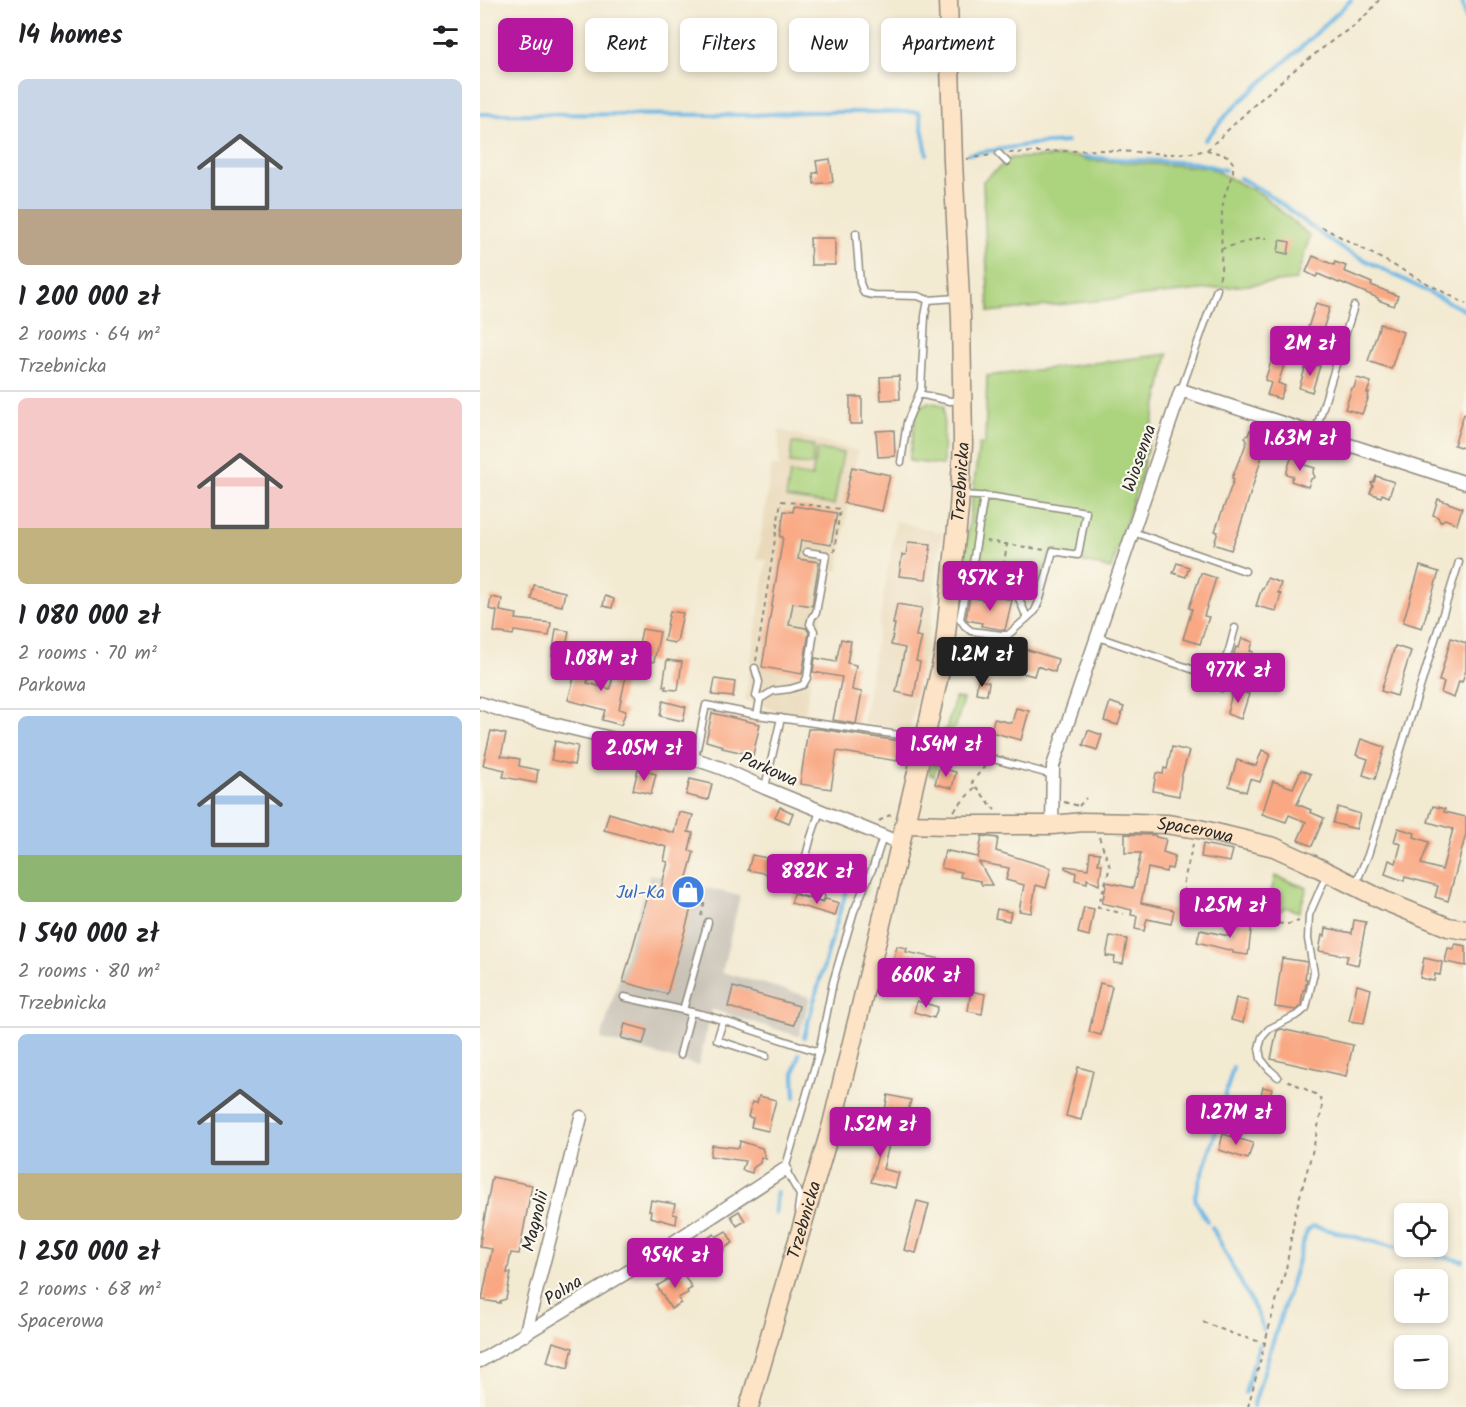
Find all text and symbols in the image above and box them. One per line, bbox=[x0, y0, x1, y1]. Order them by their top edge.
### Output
text: 14 homes bbox=[18, 15, 123, 57]
chip: Buy bbox=[498, 18, 573, 72]
chip: Rent bbox=[585, 18, 668, 72]
chip: Filters bbox=[680, 18, 777, 72]
chip: New bbox=[789, 18, 869, 72]
chip: Apartment bbox=[881, 18, 1016, 72]
icon: filters bbox=[429, 20, 462, 53]
icon: home bbox=[186, 118, 294, 226]
text: 1 200 000 zł bbox=[18, 277, 160, 319]
text: 2 rooms · 64 m² bbox=[18, 319, 160, 351]
pin: 2M zł bbox=[1268, 326, 1352, 377]
text: 2M zł bbox=[1284, 329, 1336, 361]
text: Trzebnicka bbox=[18, 351, 107, 383]
street label: Wiosenna bbox=[1115, 421, 1166, 496]
pin: 1.63M zł bbox=[1238, 421, 1362, 472]
text: 1.63M zł bbox=[1264, 424, 1336, 456]
icon: home bbox=[186, 437, 294, 545]
street label: Trzebnicka bbox=[945, 441, 979, 523]
pin: 957K zł bbox=[935, 561, 1045, 612]
text: 957K zł bbox=[957, 564, 1023, 596]
text: 1 080 000 zł bbox=[18, 596, 160, 638]
pin: 1.2M zł bbox=[927, 637, 1037, 688]
text: 2 rooms · 70 m² bbox=[18, 638, 157, 670]
text: 1.2M zł bbox=[951, 640, 1013, 672]
pin: 1.08M zł bbox=[539, 641, 663, 692]
text: 1.08M zł bbox=[565, 644, 637, 676]
pin: 977K zł bbox=[1183, 653, 1293, 704]
text: 977K zł bbox=[1205, 656, 1271, 688]
text: Parkowa bbox=[18, 670, 86, 702]
pin: 1.54M zł bbox=[884, 727, 1008, 778]
text: 1.54M zł bbox=[910, 730, 982, 762]
pin: 2.05M zł bbox=[582, 731, 706, 782]
text: 2.05M zł bbox=[606, 734, 682, 766]
street label: Parkowa bbox=[734, 745, 802, 796]
icon: home bbox=[186, 755, 294, 863]
street label: Spacerowa bbox=[1157, 811, 1236, 853]
pin: 882K zł bbox=[762, 854, 872, 905]
text: 882K zł bbox=[781, 857, 853, 889]
shop icon: Jul-Ka bbox=[670, 874, 706, 910]
place label: Jul-Ka bbox=[616, 879, 665, 908]
pin: 1.25M zł bbox=[1168, 888, 1292, 939]
text: 1.25M zł bbox=[1194, 891, 1266, 923]
text: 1 540 000 zł bbox=[18, 914, 159, 956]
text: 2 rooms · 80 m² bbox=[18, 956, 160, 988]
pin: 660K zł bbox=[871, 958, 981, 1009]
text: 660K zł bbox=[892, 961, 960, 993]
text: Trzebnicka bbox=[18, 988, 107, 1020]
icon: home bbox=[186, 1073, 294, 1181]
pin: 1.27M zł bbox=[1174, 1095, 1298, 1146]
text: 1.27M zł bbox=[1200, 1098, 1272, 1130]
pin: 1.52M zł bbox=[818, 1107, 942, 1158]
text: 1.52M zł bbox=[844, 1110, 916, 1142]
street label: Trzebnicka bbox=[780, 1178, 830, 1263]
street label: Magnolii bbox=[515, 1187, 558, 1255]
map controls bbox=[1394, 1203, 1448, 1389]
button: locate bbox=[1394, 1203, 1448, 1257]
text: 1 250 000 zł bbox=[18, 1232, 160, 1274]
pin: 954K zł bbox=[620, 1238, 730, 1289]
text: 954K zł bbox=[641, 1241, 709, 1273]
street label: Polna bbox=[539, 1268, 589, 1314]
button: + bbox=[1394, 1269, 1448, 1323]
text: 2 rooms · 68 m² bbox=[18, 1274, 161, 1306]
text: Spacerowa bbox=[18, 1306, 104, 1338]
button: − bbox=[1394, 1335, 1448, 1389]

